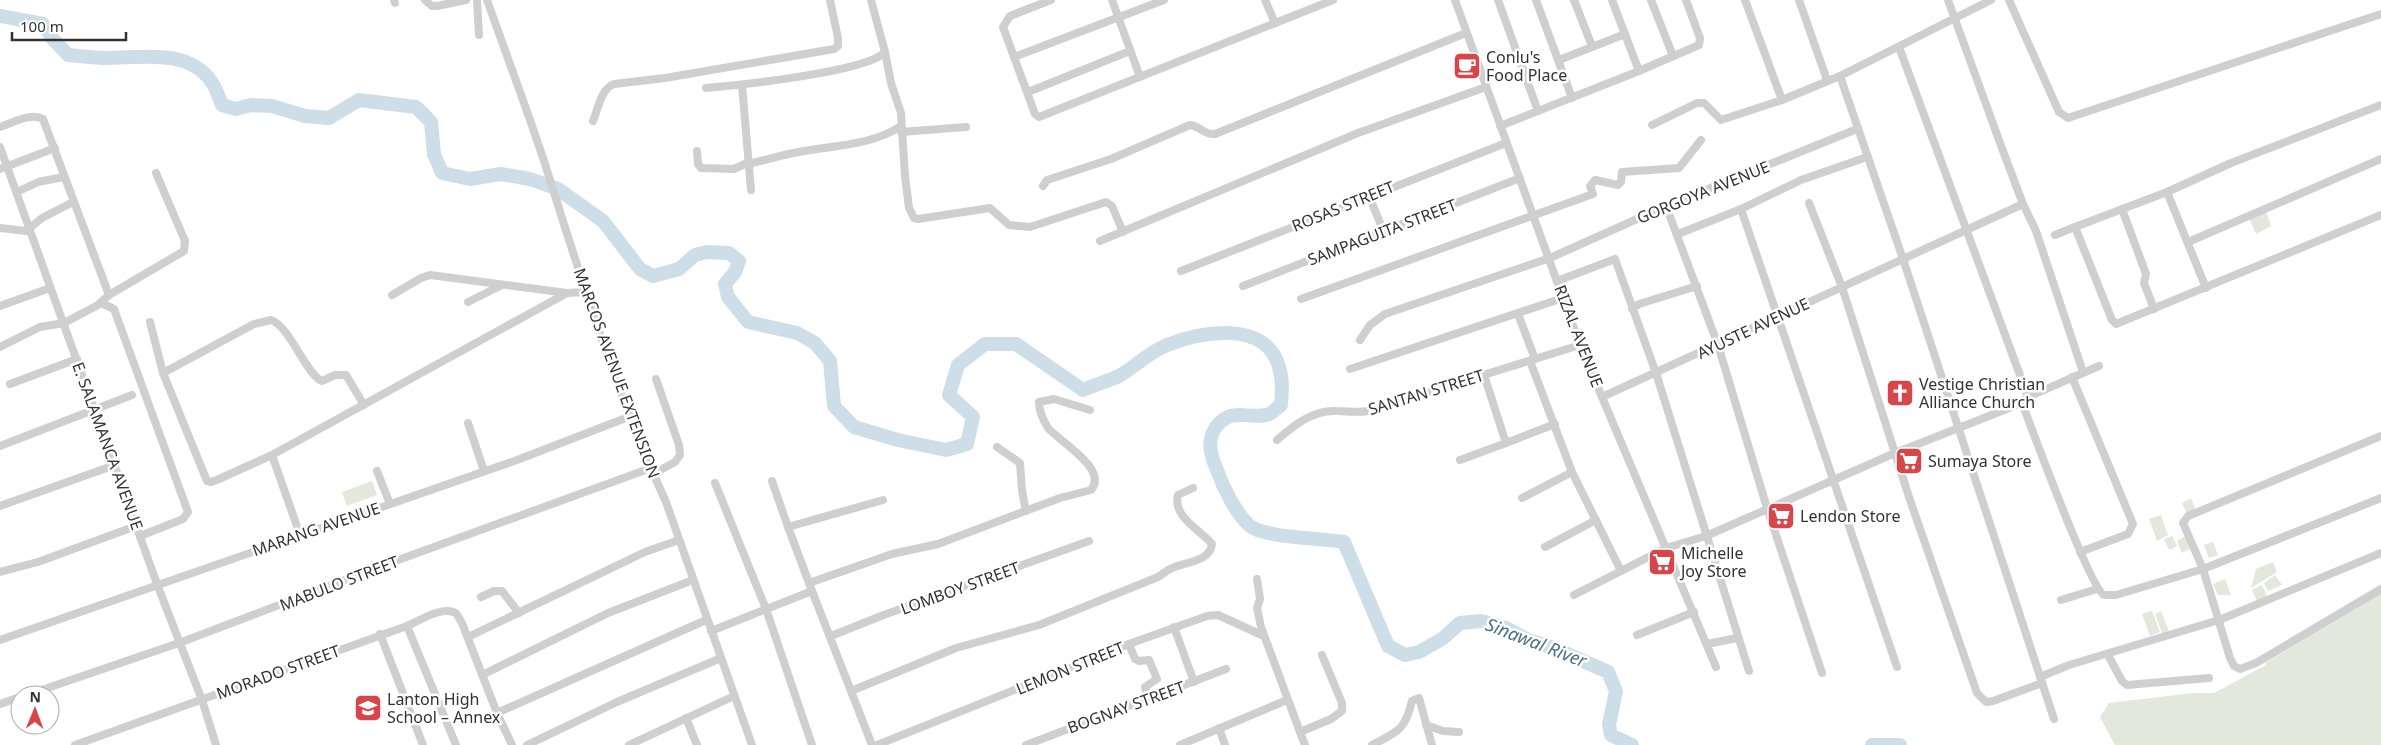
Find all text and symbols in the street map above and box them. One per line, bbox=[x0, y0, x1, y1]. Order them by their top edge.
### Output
scale bar bbox=[12, 10, 126, 42]
text: 100 m bbox=[20, 16, 64, 36]
place label: Conlu's Food Place bbox=[1486, 46, 1567, 86]
cafe icon: Conlu's Food Place bbox=[1452, 51, 1482, 81]
street label: GORGOYA AVENUE bbox=[1633, 155, 1773, 229]
street label: ROSAS STREET bbox=[1288, 175, 1398, 237]
street label: SAMPAGUITA STREET bbox=[1305, 193, 1460, 271]
street label: MARCOS AVENUE EXTENSION bbox=[569, 265, 665, 481]
street label: RIZAL AVENUE bbox=[1549, 282, 1609, 390]
street label: AYUSTE AVENUE bbox=[1693, 292, 1813, 364]
street label: E. SALAMANCA AVENUE bbox=[67, 359, 149, 533]
street label: SANTAN STREET bbox=[1365, 364, 1487, 420]
place label: Vestige Christian Alliance Church bbox=[1919, 373, 2045, 413]
church icon: Vestige Christian Alliance Church bbox=[1885, 378, 1915, 408]
supermarket icon: Sumaya Store bbox=[1894, 446, 1924, 476]
place label: Sumaya Store bbox=[1928, 450, 2031, 472]
street label: MARANG AVENUE bbox=[249, 497, 383, 561]
supermarket icon: Lendon Store bbox=[1766, 501, 1796, 531]
place label: Lendon Store bbox=[1800, 505, 1900, 527]
place label: Michelle Joy Store bbox=[1679, 542, 1747, 582]
supermarket icon: Michelle Joy Store bbox=[1647, 547, 1677, 577]
street label: MABULO STREET bbox=[276, 550, 402, 616]
street label: LOMBOY STREET bbox=[897, 556, 1023, 620]
water label: Sinawal River bbox=[1482, 612, 1591, 673]
street label: LEMON STREET bbox=[1013, 636, 1127, 700]
street label: MORADO STREET bbox=[213, 639, 343, 705]
street label: BOGNAY STREET bbox=[1064, 676, 1188, 738]
north arrow bbox=[10, 685, 60, 735]
text: N bbox=[29, 687, 41, 706]
place label: Lanton High School – Annex bbox=[387, 688, 501, 728]
school or university icon: Lanton High School – Annex bbox=[353, 693, 383, 723]

